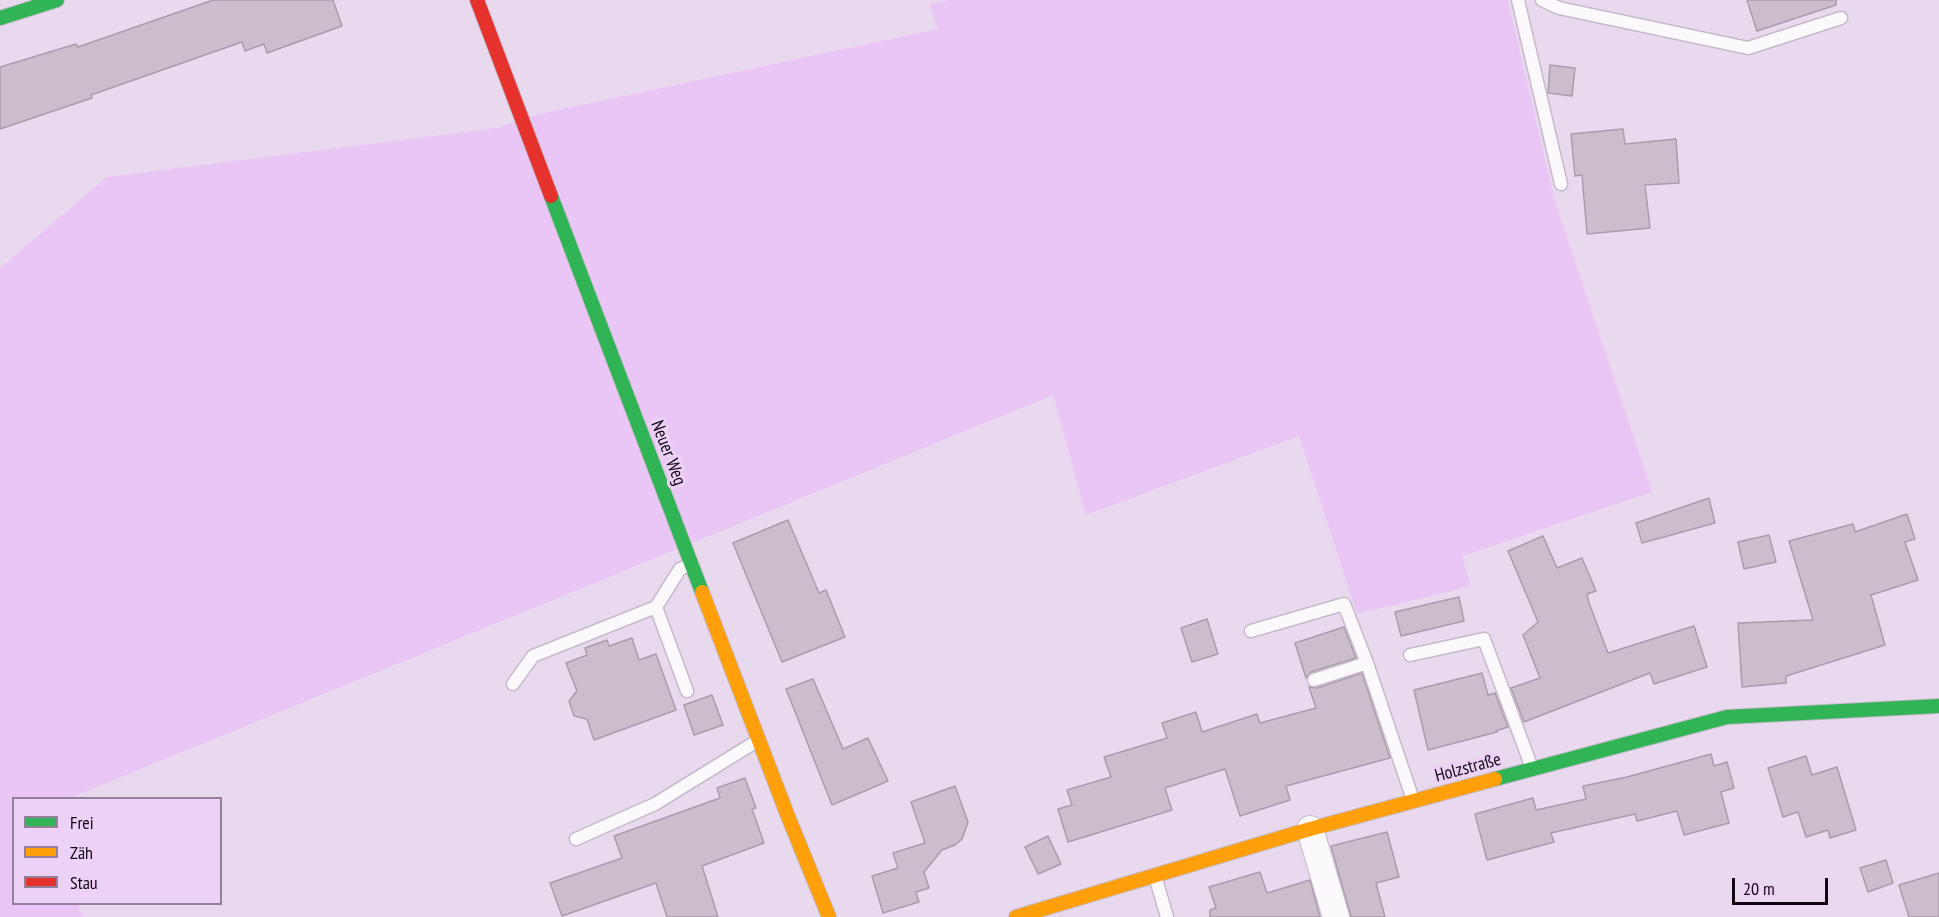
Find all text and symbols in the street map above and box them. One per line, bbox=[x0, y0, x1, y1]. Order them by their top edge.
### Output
street label: Neuer Weg bbox=[646, 418, 690, 488]
street label: Holzstraße bbox=[1433, 749, 1503, 787]
legend bbox=[12, 797, 222, 905]
text: Frei bbox=[70, 811, 94, 834]
text: Zäh bbox=[70, 841, 93, 864]
scale bar bbox=[1735, 866, 1831, 904]
text: Stau bbox=[70, 871, 98, 894]
text: 20 m bbox=[1743, 877, 1775, 900]

